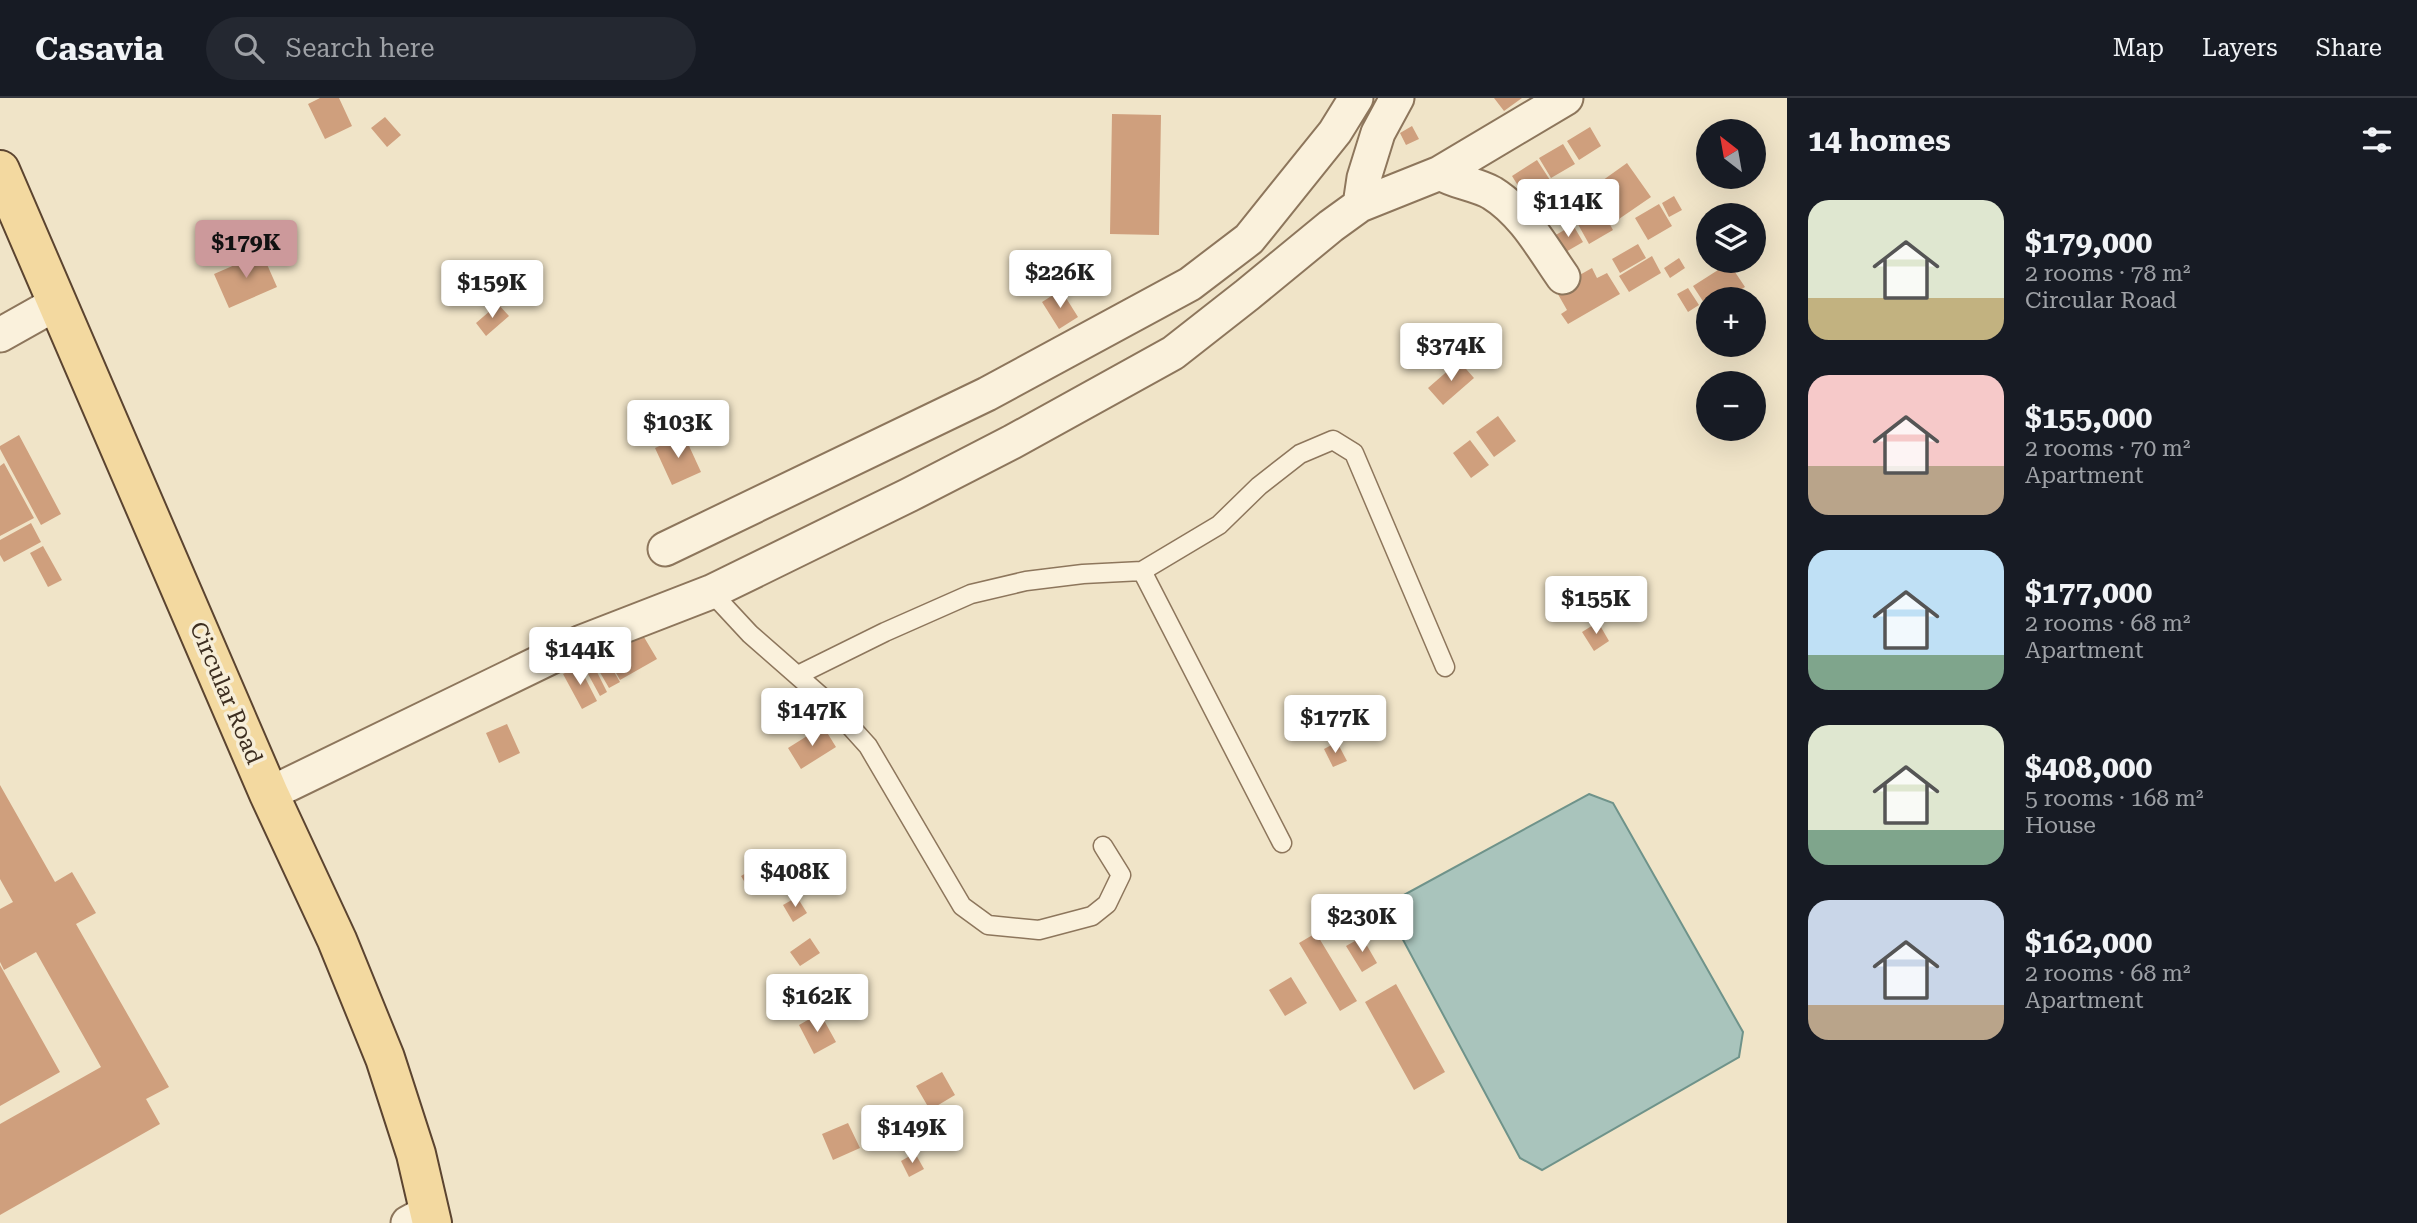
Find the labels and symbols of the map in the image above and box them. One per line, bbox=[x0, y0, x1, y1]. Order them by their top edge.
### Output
north arrow bbox=[1696, 119, 1766, 189]
pin: $114K bbox=[1519, 180, 1617, 239]
pin: $179K bbox=[197, 220, 295, 280]
pin: $226K bbox=[1011, 250, 1109, 310]
pin: $159K bbox=[443, 260, 541, 320]
pin: $374K bbox=[1402, 324, 1500, 383]
pin: $103K bbox=[629, 400, 727, 460]
pin: $155K bbox=[1547, 576, 1645, 636]
street label: Circular Road bbox=[184, 618, 268, 768]
pin: $144K bbox=[531, 628, 629, 687]
pin: $147K bbox=[763, 688, 861, 748]
pin: $177K bbox=[1286, 696, 1384, 755]
pin: $408K bbox=[746, 850, 844, 909]
pin: $230K bbox=[1313, 894, 1411, 954]
pin: $162K bbox=[768, 974, 866, 1034]
pin: $149K bbox=[863, 1105, 961, 1165]

